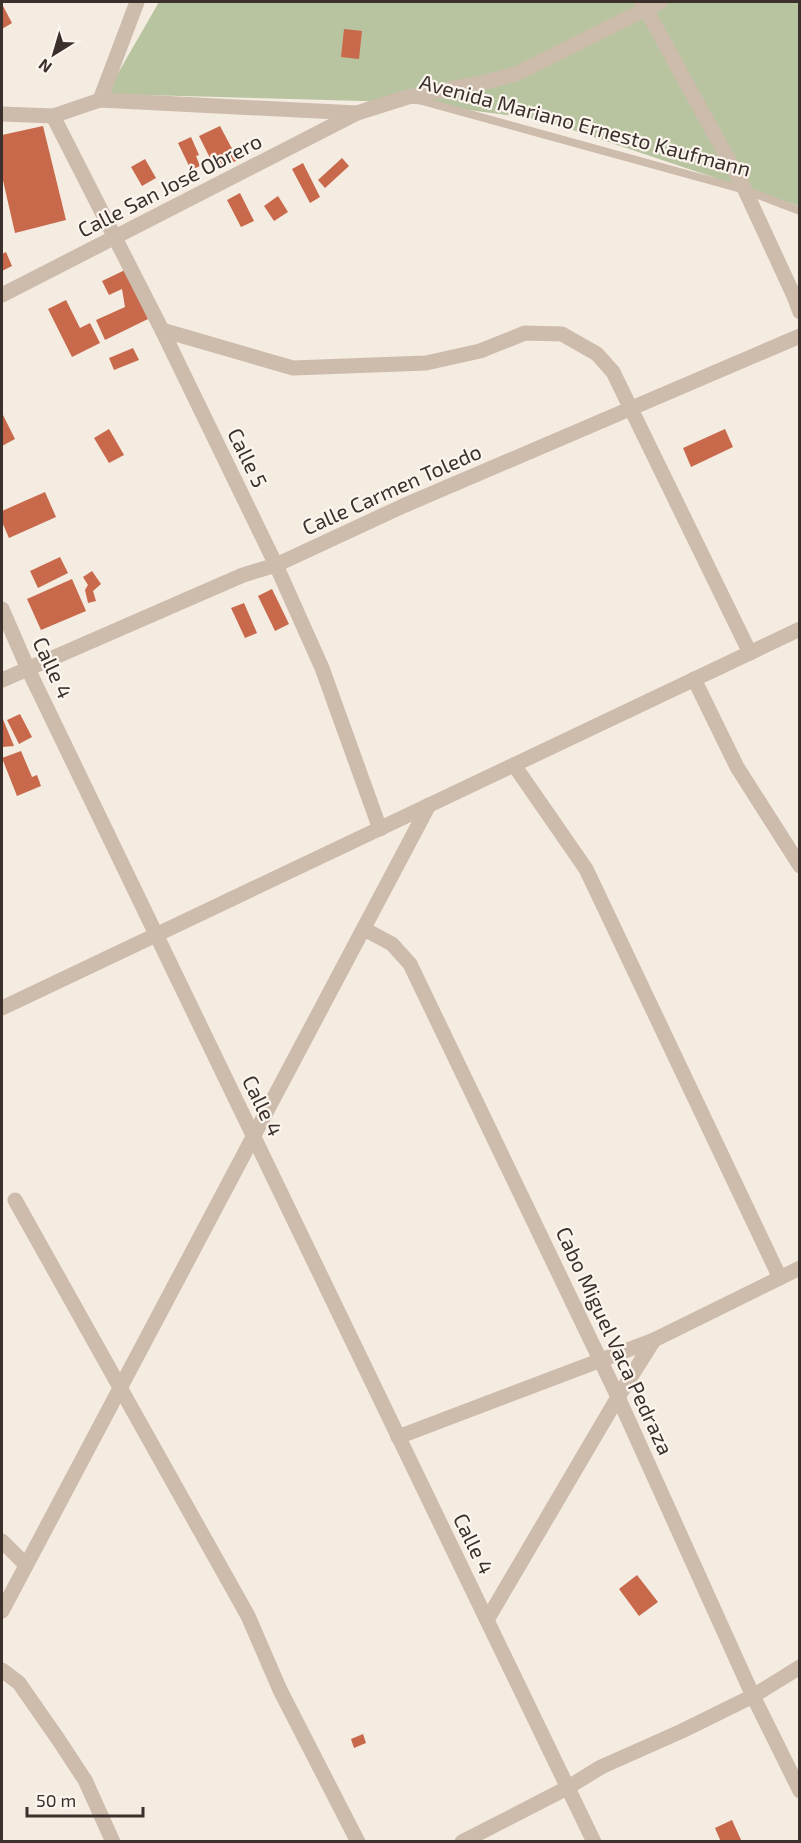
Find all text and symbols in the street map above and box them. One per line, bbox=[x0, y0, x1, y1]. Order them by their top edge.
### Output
north arrow bbox=[24, 24, 84, 84]
text: N bbox=[34, 55, 55, 77]
street label: Avenida Mariano Ernesto Kaufmann bbox=[417, 68, 754, 181]
street label: Calle San José Obrero bbox=[73, 127, 265, 242]
street label: Calle 5 bbox=[223, 423, 273, 491]
street label: Calle Carmen Toledo bbox=[298, 438, 485, 539]
street label: Calle 4 bbox=[28, 633, 78, 702]
street label: Calle 4 bbox=[238, 1071, 289, 1140]
street label: Cabo Miguel Vaca Pedraza bbox=[552, 1222, 679, 1458]
street label: Calle 4 bbox=[449, 1509, 500, 1578]
scale bar bbox=[27, 1780, 142, 1818]
text: 50 m bbox=[36, 1789, 76, 1811]

